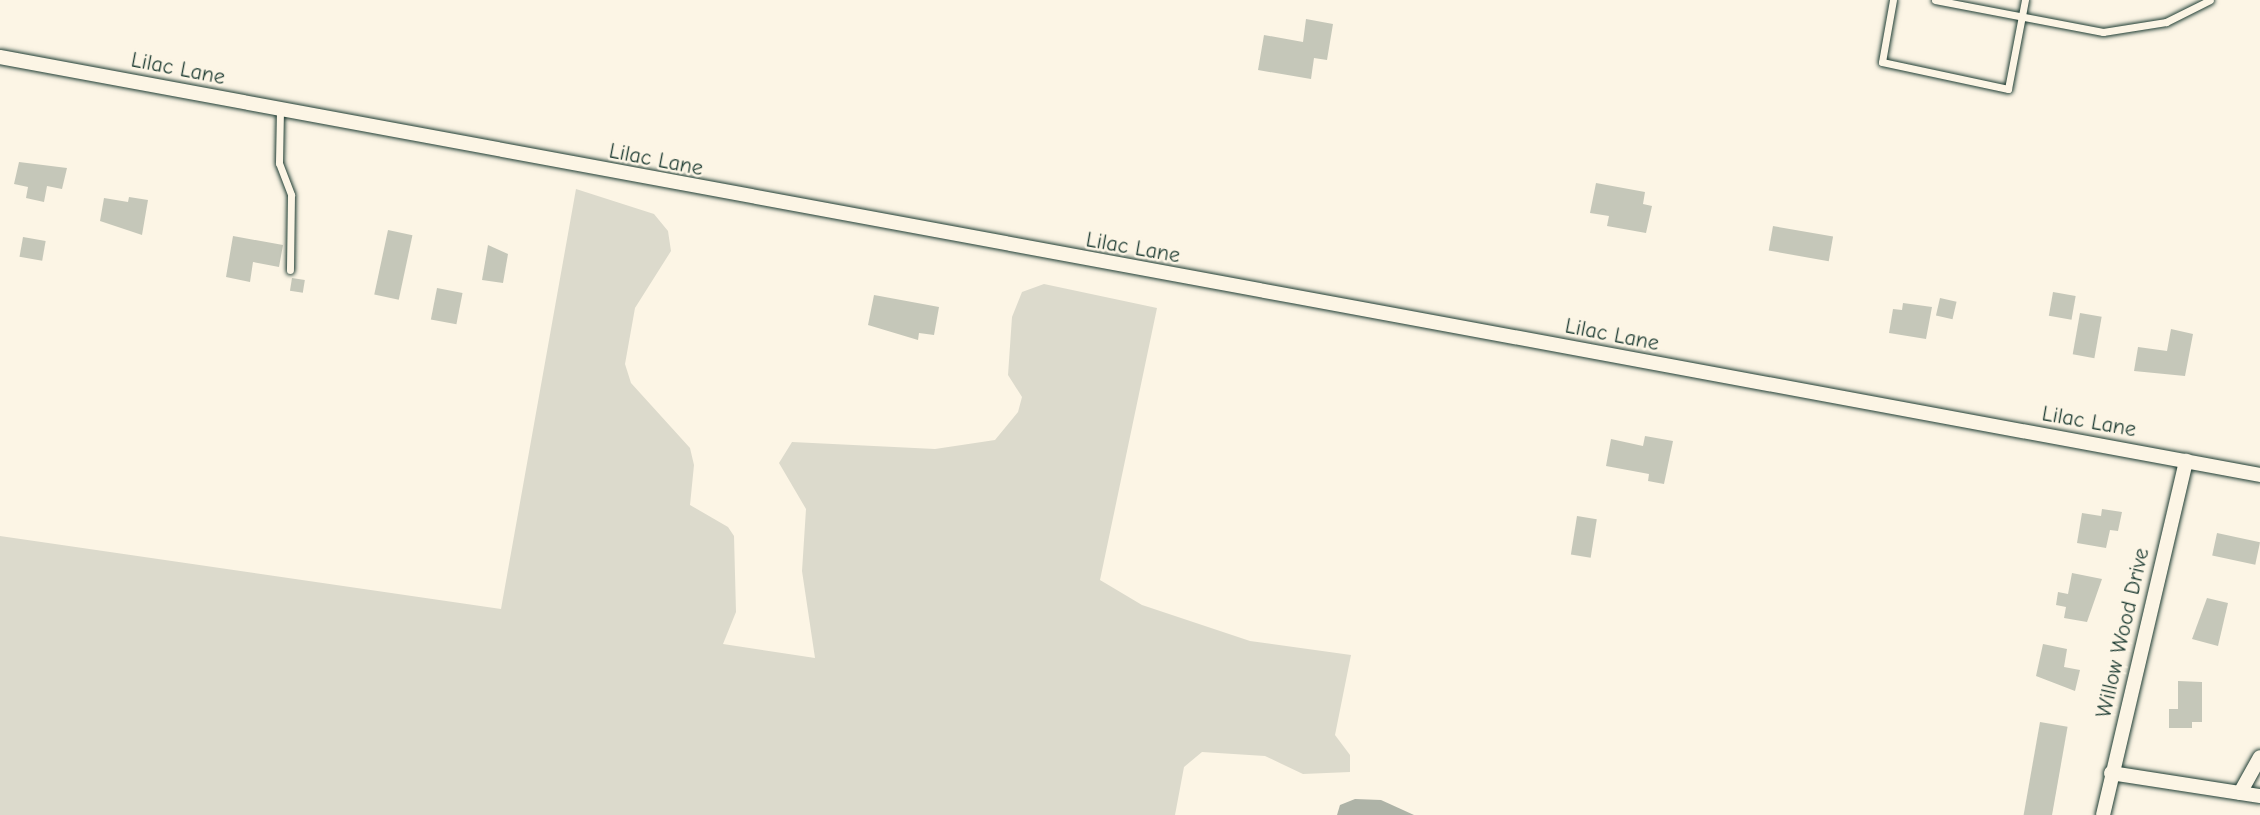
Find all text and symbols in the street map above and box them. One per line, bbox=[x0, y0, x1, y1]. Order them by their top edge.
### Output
street label: Lilac Lane bbox=[129, 47, 227, 91]
street label: Lilac Lane bbox=[607, 138, 705, 182]
street label: Lilac Lane bbox=[1084, 227, 1182, 269]
street label: Lilac Lane bbox=[1563, 313, 1661, 357]
street label: Lilac Lane bbox=[2040, 401, 2138, 443]
street label: Willow Wood Drive bbox=[2091, 546, 2155, 720]

